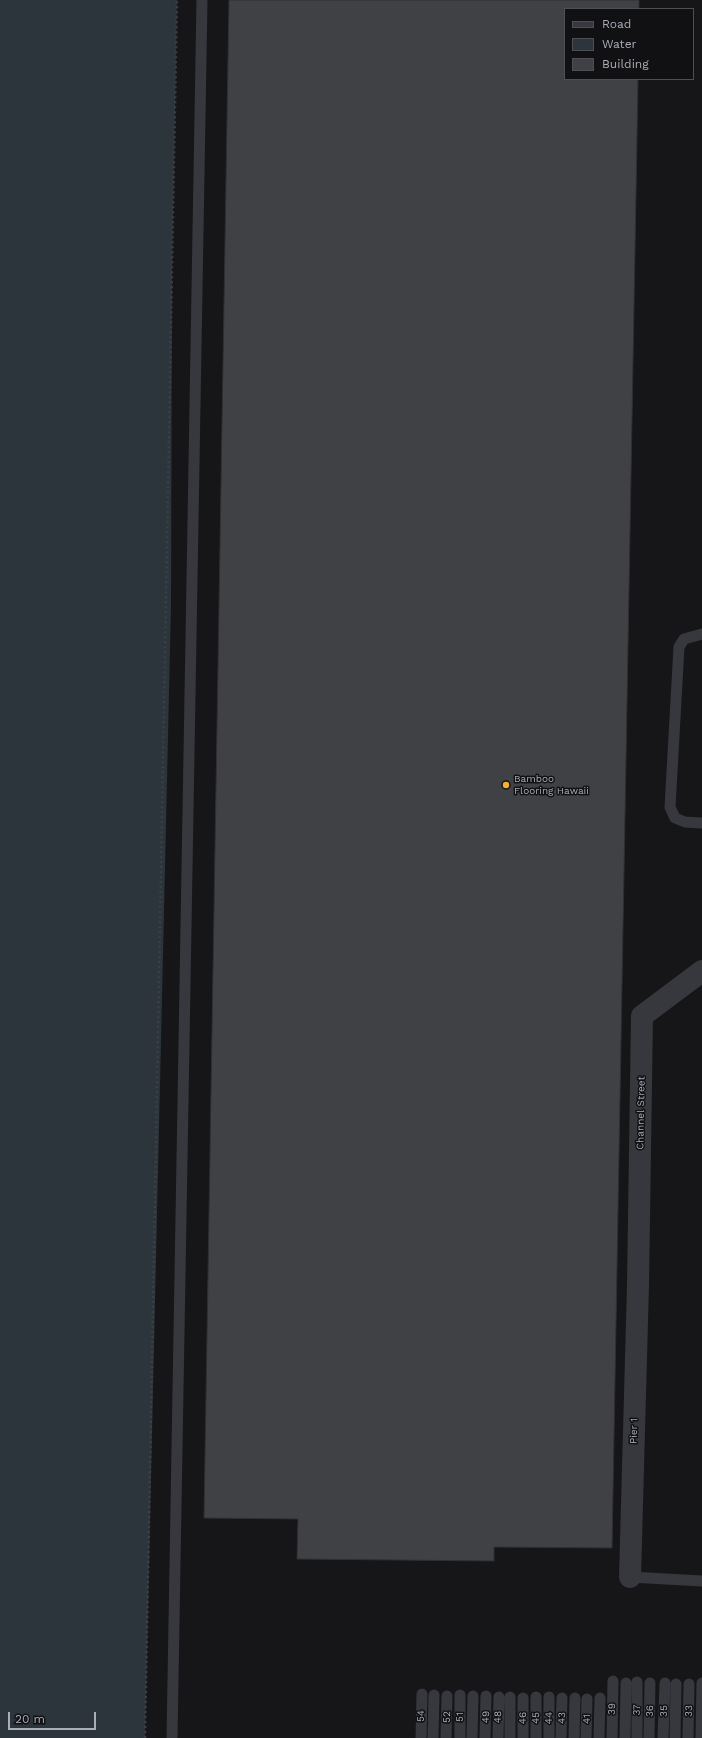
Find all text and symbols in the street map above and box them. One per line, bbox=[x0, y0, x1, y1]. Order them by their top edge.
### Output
legend bbox=[564, 8, 694, 80]
text: Road bbox=[602, 17, 631, 31]
text: Water bbox=[602, 37, 636, 51]
text: Building bbox=[602, 57, 649, 71]
place label: Bamboo Flooring Hawaii bbox=[514, 773, 589, 796]
marker: Bamboo Flooring Hawaii bbox=[501, 780, 511, 790]
street label: Channel Street bbox=[634, 1076, 648, 1150]
street label: Pier 1 bbox=[628, 1418, 640, 1444]
street label: 39 bbox=[606, 1703, 618, 1715]
scale bar bbox=[10, 1704, 98, 1730]
street label: 37 bbox=[631, 1704, 643, 1716]
street label: 36 bbox=[644, 1705, 656, 1717]
street label: 35 bbox=[658, 1705, 670, 1717]
street label: 33 bbox=[683, 1705, 695, 1717]
street label: 54 bbox=[415, 1710, 427, 1722]
street label: 52 bbox=[441, 1711, 453, 1723]
street label: 49 bbox=[480, 1711, 492, 1723]
street label: 48 bbox=[492, 1711, 504, 1723]
text: 20 m bbox=[15, 1712, 45, 1726]
street label: 51 bbox=[454, 1712, 466, 1722]
street label: 46 bbox=[517, 1712, 529, 1724]
street label: 45 bbox=[530, 1712, 542, 1724]
street label: 44 bbox=[543, 1712, 555, 1724]
street label: 43 bbox=[556, 1712, 568, 1724]
street label: 41 bbox=[581, 1714, 593, 1724]

